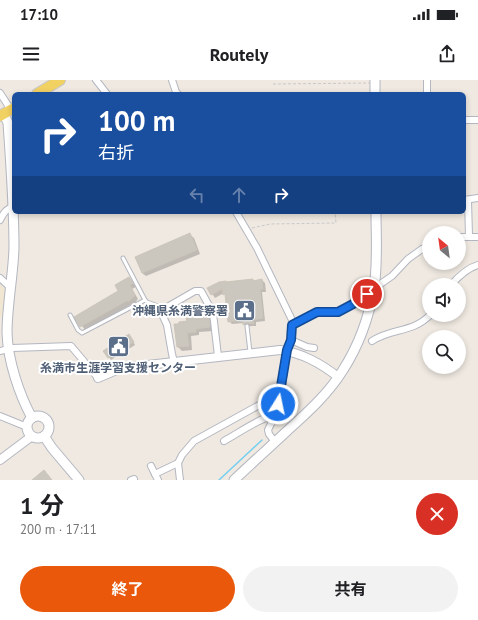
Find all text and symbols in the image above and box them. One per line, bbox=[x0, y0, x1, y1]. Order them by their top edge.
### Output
text: 17:10 bbox=[20, 5, 58, 24]
icon: menu bbox=[20, 43, 42, 65]
text: Routely bbox=[210, 43, 268, 66]
icon: share bbox=[436, 43, 458, 65]
text: 100 m bbox=[98, 102, 175, 139]
icon: right bbox=[32, 108, 84, 160]
text: 右折 bbox=[98, 141, 134, 164]
icon: left bbox=[186, 184, 208, 206]
icon: ahead bbox=[228, 184, 250, 206]
icon: right bbox=[270, 184, 292, 206]
north arrow bbox=[422, 226, 466, 270]
map controls bbox=[422, 226, 466, 374]
pin bbox=[350, 277, 384, 311]
button: sound bbox=[422, 278, 466, 322]
icon: arrive bbox=[356, 283, 378, 305]
public building icon: 沖縄県糸満警察署 bbox=[231, 297, 257, 323]
place label: 沖縄県糸満警察署 bbox=[132, 303, 228, 318]
button: search bbox=[422, 330, 466, 374]
public building icon: 糸満市生涯学習支援センター bbox=[105, 333, 131, 359]
place label: 糸満市生涯学習支援センター bbox=[40, 360, 196, 375]
position arrow bbox=[257, 383, 299, 425]
text: 1 分 bbox=[20, 490, 64, 521]
button: close bbox=[416, 493, 458, 535]
text: 200 m · 17:11 bbox=[20, 521, 97, 538]
button: 終了 bbox=[20, 566, 235, 612]
button: 共有 bbox=[243, 566, 458, 612]

